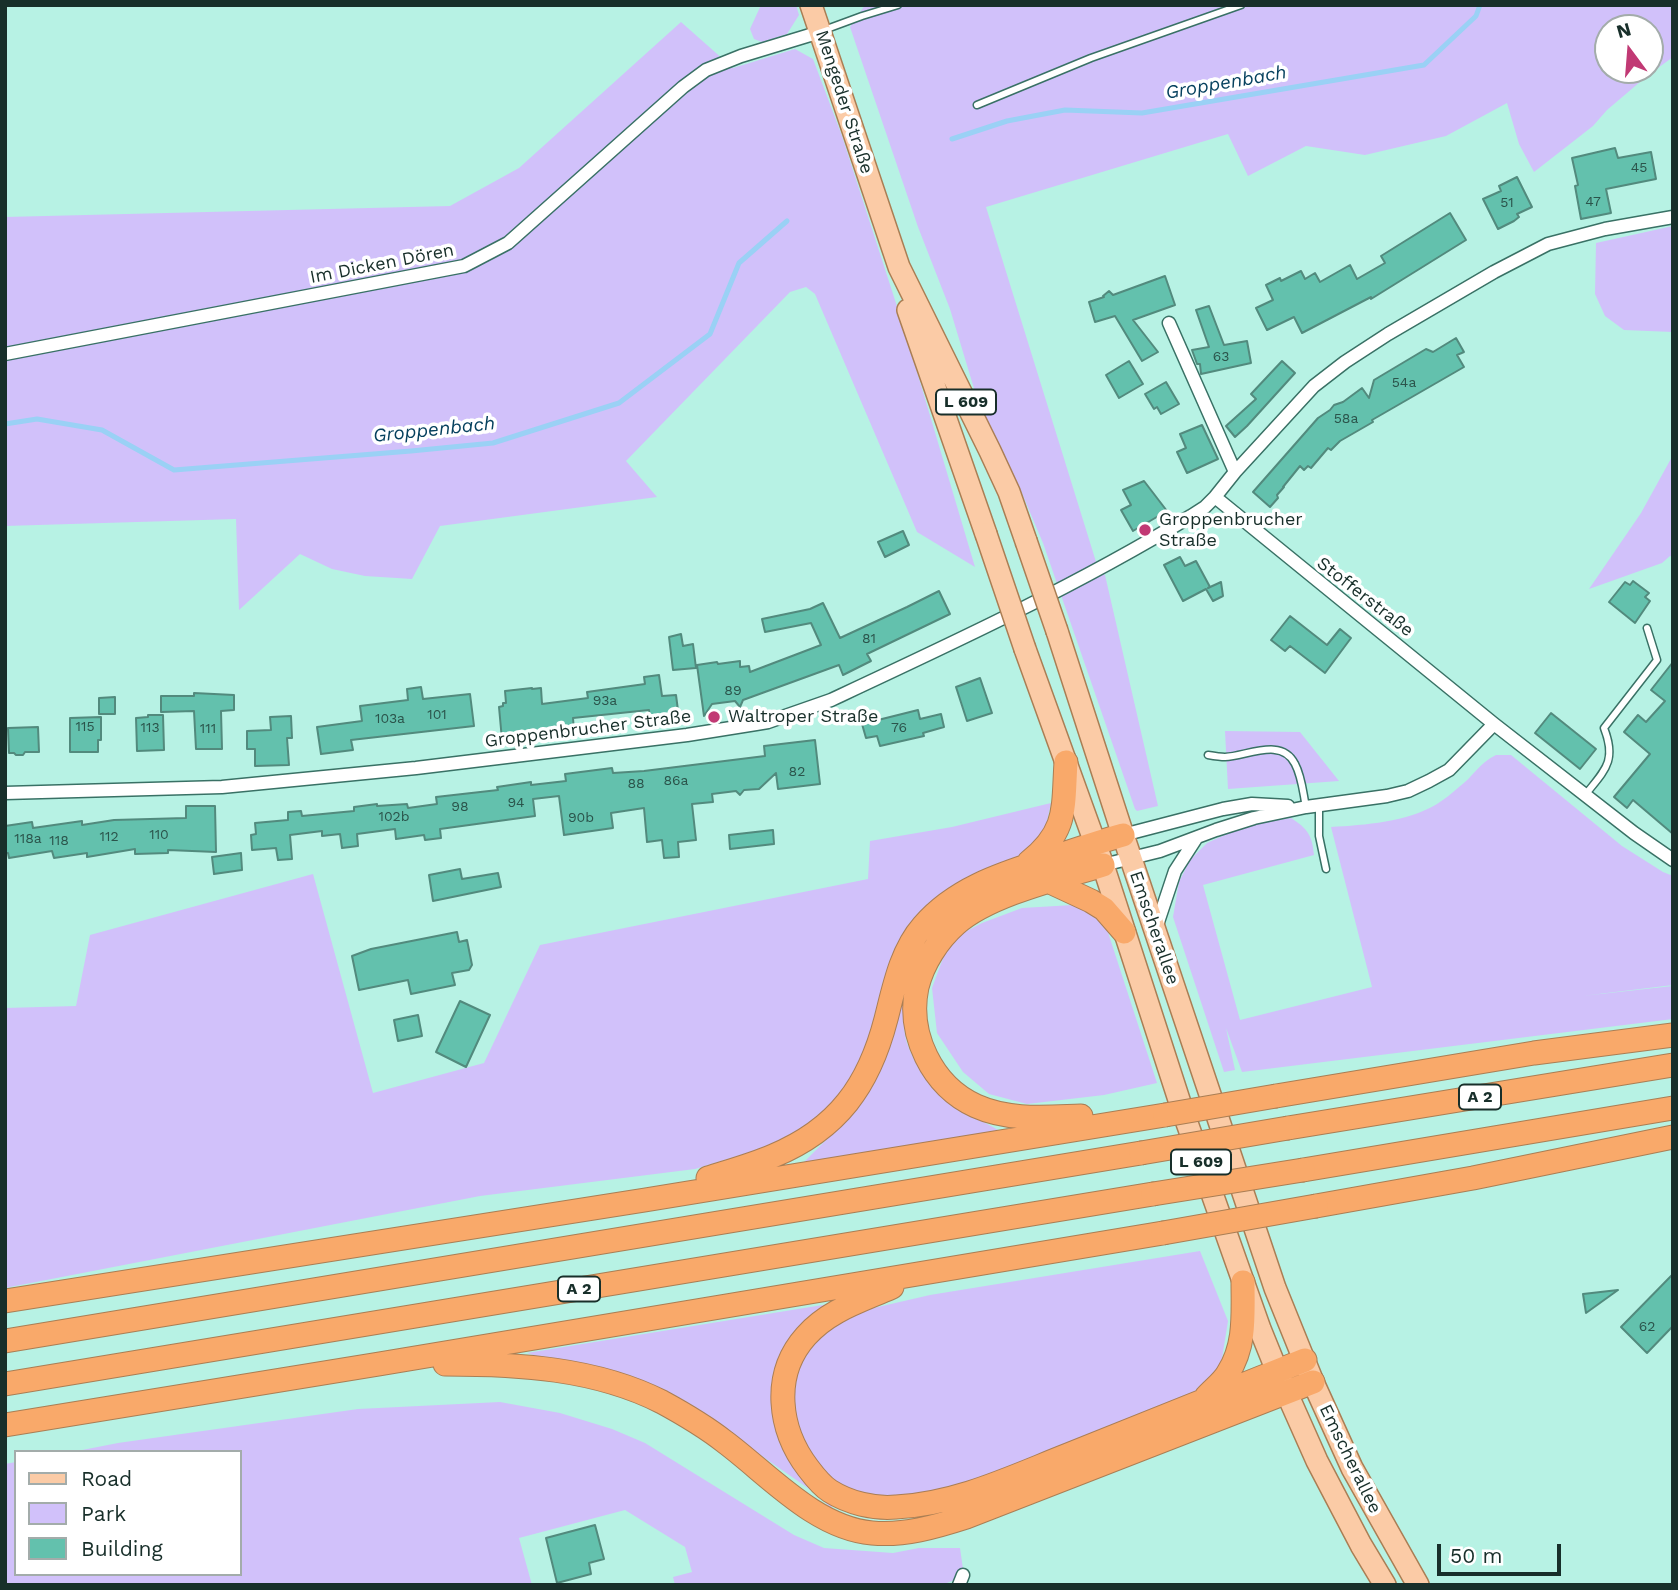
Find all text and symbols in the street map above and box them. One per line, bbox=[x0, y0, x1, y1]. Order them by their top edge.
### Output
north arrow bbox=[1594, 14, 1664, 84]
text: N bbox=[1614, 17, 1634, 43]
street label: Mengeder Straße bbox=[811, 27, 877, 177]
water label: Groppenbach bbox=[1164, 61, 1288, 105]
house number: 45 bbox=[1631, 160, 1647, 176]
house number: 47 bbox=[1585, 194, 1601, 210]
house number: 51 bbox=[1500, 195, 1514, 211]
street label: Im Dicken Dören bbox=[308, 239, 456, 289]
house number: 63 bbox=[1213, 349, 1229, 365]
house number: 54a bbox=[1392, 375, 1416, 391]
road number: L 609 bbox=[936, 390, 996, 414]
house number: 58a bbox=[1334, 411, 1358, 427]
water label: Groppenbach bbox=[372, 412, 496, 448]
place label: Groppenbrucher Straße bbox=[1159, 509, 1303, 552]
marker: Groppenbrucher Straße bbox=[1137, 522, 1153, 538]
street label: Stofferstraße bbox=[1312, 553, 1418, 641]
house number: 81 bbox=[862, 631, 876, 647]
house number: 89 bbox=[724, 683, 742, 699]
house number: 93a bbox=[593, 693, 617, 709]
street label: Groppenbrucher Straße bbox=[484, 706, 692, 752]
place label: Waltroper Straße bbox=[728, 706, 878, 728]
house number: 101 bbox=[427, 707, 447, 723]
marker: Waltroper Straße bbox=[706, 709, 722, 725]
house number: 103a bbox=[375, 711, 405, 727]
house number: 115 bbox=[75, 719, 95, 735]
house number: 113 bbox=[140, 720, 160, 736]
house number: 76 bbox=[891, 720, 907, 736]
house number: 111 bbox=[200, 721, 216, 737]
house number: 82 bbox=[789, 764, 805, 780]
house number: 86a bbox=[663, 773, 689, 789]
house number: 88 bbox=[627, 776, 645, 792]
house number: 94 bbox=[507, 795, 525, 811]
house number: 98 bbox=[451, 799, 469, 815]
house number: 102b bbox=[378, 809, 410, 825]
house number: 90b bbox=[568, 810, 594, 826]
house number: 110 bbox=[149, 827, 169, 843]
house number: 112 bbox=[99, 829, 119, 845]
house number: 118a bbox=[14, 831, 42, 847]
house number: 118 bbox=[49, 833, 69, 849]
street label: Emscherallee bbox=[1124, 868, 1184, 988]
road number: A 2 bbox=[1459, 1084, 1501, 1110]
road number: L 609 bbox=[1171, 1150, 1231, 1174]
road number: A 2 bbox=[558, 1276, 600, 1302]
house number: 62 bbox=[1639, 1319, 1655, 1335]
street label: Emscherallee bbox=[1314, 1401, 1386, 1517]
legend bbox=[14, 1450, 242, 1576]
text: Road bbox=[81, 1466, 132, 1491]
text: Park bbox=[81, 1501, 126, 1526]
scale bar bbox=[1440, 1530, 1564, 1574]
text: Building bbox=[81, 1536, 163, 1561]
text: 50 m bbox=[1450, 1543, 1502, 1568]

